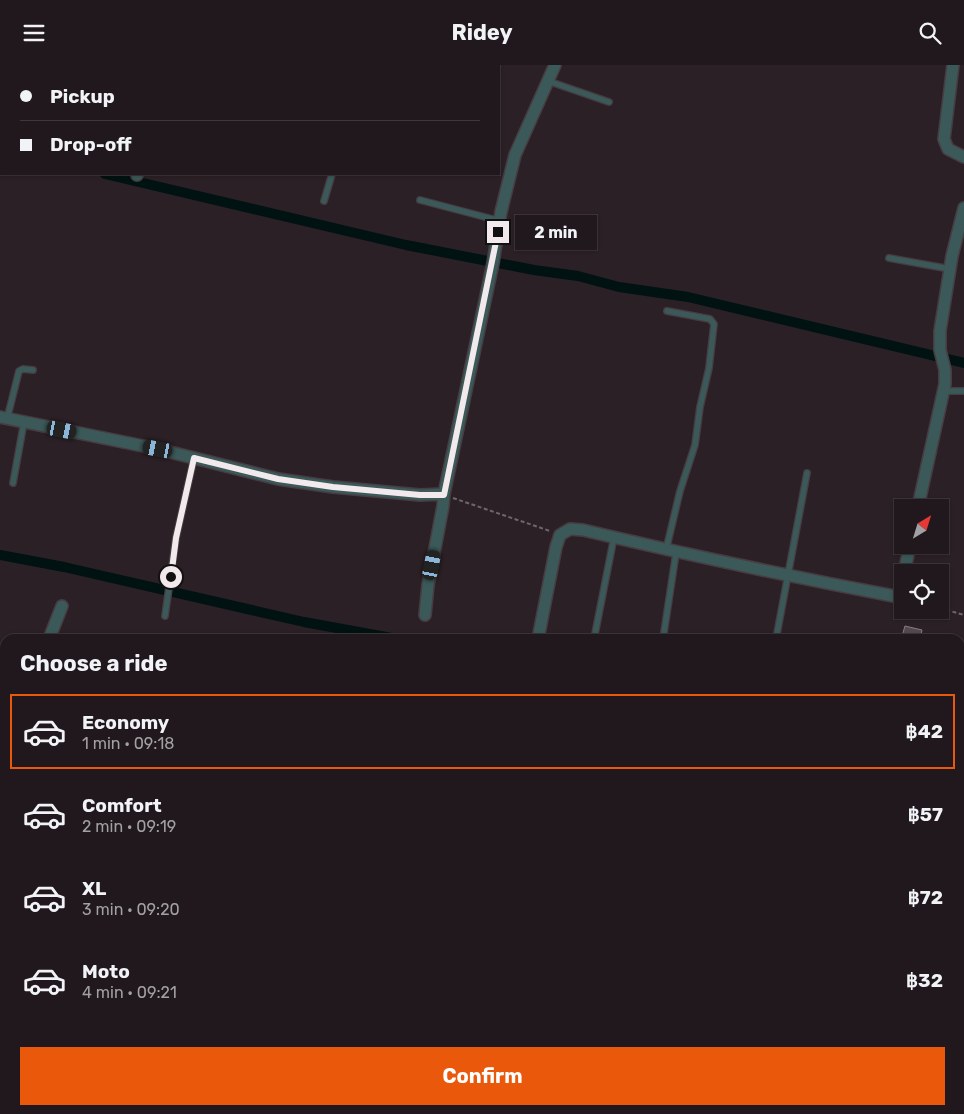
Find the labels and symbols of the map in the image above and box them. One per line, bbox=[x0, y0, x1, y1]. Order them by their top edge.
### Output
callout: 2 min bbox=[516, 215, 598, 249]
route end bbox=[487, 221, 509, 243]
car bbox=[45, 420, 78, 440]
car bbox=[141, 439, 174, 459]
north arrow bbox=[894, 499, 949, 554]
car bbox=[421, 549, 442, 581]
route start bbox=[160, 566, 182, 588]

